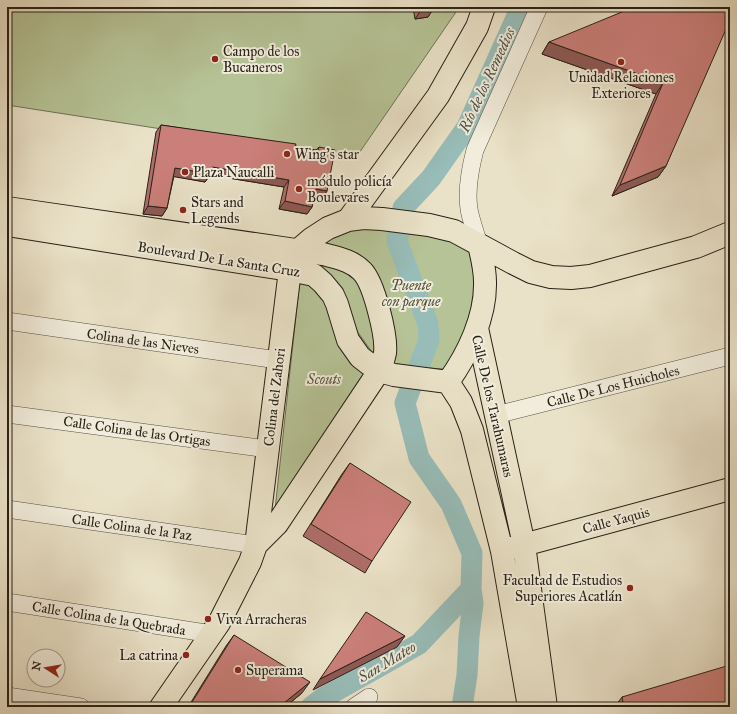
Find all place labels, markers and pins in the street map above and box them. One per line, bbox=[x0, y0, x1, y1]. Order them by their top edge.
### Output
place label: Campo de los Bucaneros bbox=[223, 43, 299, 76]
marker: Campo de los Bucaneros bbox=[210, 54, 220, 64]
marker: Unidad Relaciones Exteriores bbox=[616, 57, 626, 67]
place label: Unidad Relaciones Exteriores bbox=[568, 69, 674, 102]
place label: Wing's star bbox=[295, 146, 360, 163]
marker: Wing's star bbox=[282, 149, 292, 159]
place label: Plaza Naucalli bbox=[193, 164, 274, 181]
marker: Plaza Naucalli bbox=[180, 167, 190, 177]
place label: módulo policía Boulevares bbox=[307, 173, 392, 206]
marker: módulo policía Boulevares bbox=[294, 184, 304, 194]
place label: Stars and Legends bbox=[191, 194, 244, 227]
marker: Stars and Legends bbox=[178, 205, 188, 215]
place label: Facultad de Estudios Superiores Acatlán bbox=[503, 572, 622, 605]
marker: Facultad de Estudios Superiores Acatlán bbox=[625, 583, 635, 593]
place label: Viva Arracheras bbox=[215, 611, 307, 628]
marker: Viva Arracheras bbox=[203, 614, 213, 624]
place label: La catrina bbox=[119, 647, 178, 664]
marker: La catrina bbox=[181, 650, 191, 660]
place label: Superama bbox=[246, 662, 303, 679]
marker: Superama bbox=[233, 665, 243, 675]

